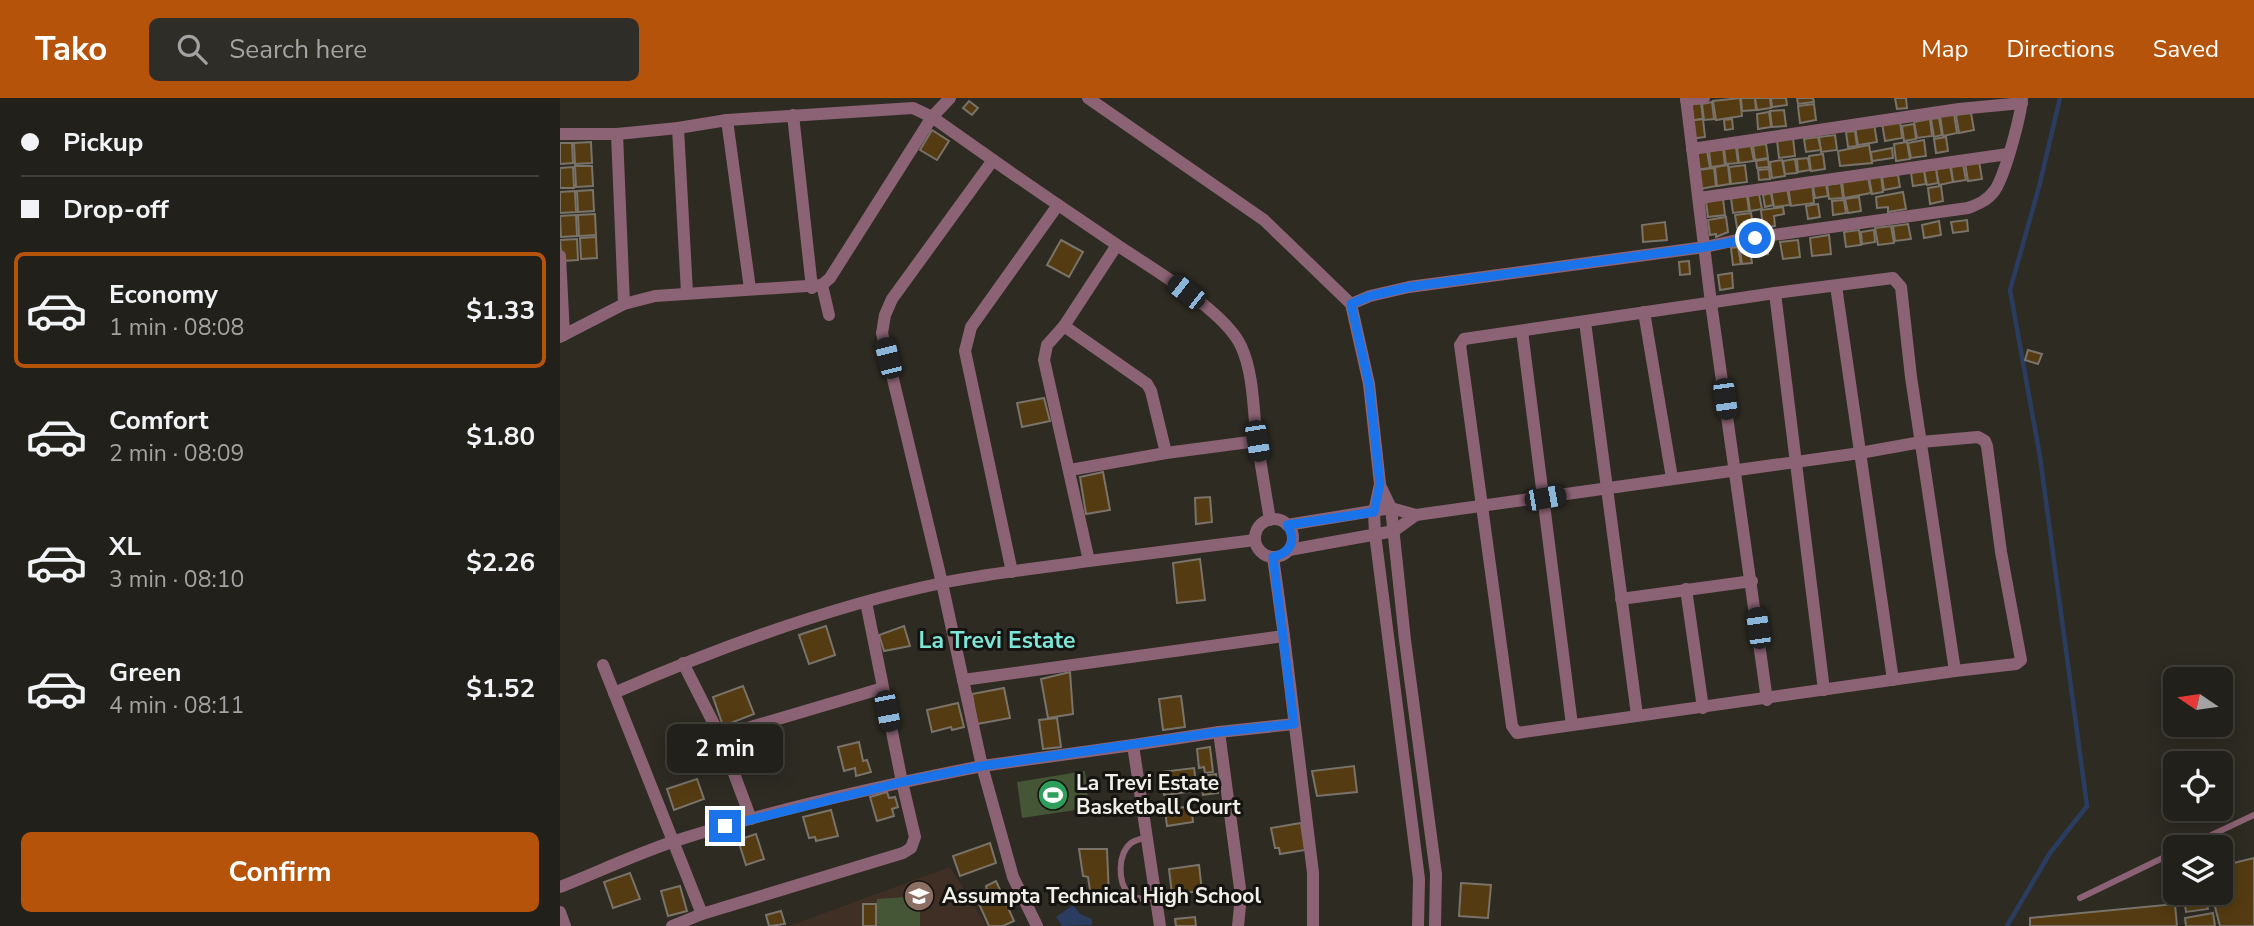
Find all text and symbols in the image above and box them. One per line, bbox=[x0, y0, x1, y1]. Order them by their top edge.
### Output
search box bbox=[149, 18, 639, 81]
text: Tako bbox=[35, 27, 107, 72]
icon: search bbox=[173, 30, 211, 68]
text: Search here bbox=[229, 32, 367, 67]
text: Map bbox=[1921, 33, 1968, 65]
text: Directions bbox=[2006, 33, 2115, 65]
text: Saved bbox=[2153, 33, 2219, 65]
text: Pickup bbox=[63, 125, 143, 160]
text: Drop-off bbox=[63, 192, 169, 227]
route start bbox=[1739, 222, 1771, 254]
car bbox=[1163, 271, 1210, 313]
text: Economy bbox=[109, 277, 218, 312]
icon: car bbox=[25, 279, 88, 342]
text: $1.33 bbox=[466, 293, 535, 328]
text: 1 min · 08:08 bbox=[109, 312, 244, 343]
car bbox=[873, 335, 904, 381]
car bbox=[1712, 377, 1739, 421]
text: Comfort bbox=[109, 403, 209, 438]
icon: car bbox=[25, 405, 88, 468]
text: $1.80 bbox=[466, 419, 535, 454]
car bbox=[1244, 419, 1271, 463]
text: 2 min · 08:09 bbox=[109, 438, 244, 469]
car bbox=[1523, 484, 1568, 512]
text: XL bbox=[109, 529, 141, 564]
icon: car bbox=[25, 531, 88, 594]
text: $2.26 bbox=[466, 545, 535, 580]
text: 3 min · 08:10 bbox=[109, 564, 244, 595]
car bbox=[1745, 606, 1772, 650]
district label: La Trevi Estate bbox=[919, 625, 1075, 656]
text: Green bbox=[109, 655, 182, 690]
icon: car bbox=[25, 657, 88, 720]
north arrow bbox=[2163, 667, 2233, 737]
map controls bbox=[2163, 667, 2233, 905]
text: $1.52 bbox=[466, 671, 535, 706]
car bbox=[873, 688, 902, 734]
text: 4 min · 08:11 bbox=[109, 690, 244, 721]
callout: 2 min bbox=[667, 724, 783, 774]
text: 2 min bbox=[695, 733, 755, 764]
button: locate bbox=[2163, 751, 2233, 821]
place label: La Trevi Estate Basketball Court bbox=[1076, 769, 1241, 821]
sports icon: La Trevi Estate Basketball Court bbox=[1036, 778, 1070, 812]
route end bbox=[709, 810, 741, 842]
button: Confirm bbox=[21, 832, 539, 912]
button: layers bbox=[2163, 835, 2233, 905]
school or university icon: Assumpta Technical High School bbox=[902, 879, 936, 913]
place label: Assumpta Technical High School bbox=[942, 882, 1261, 910]

